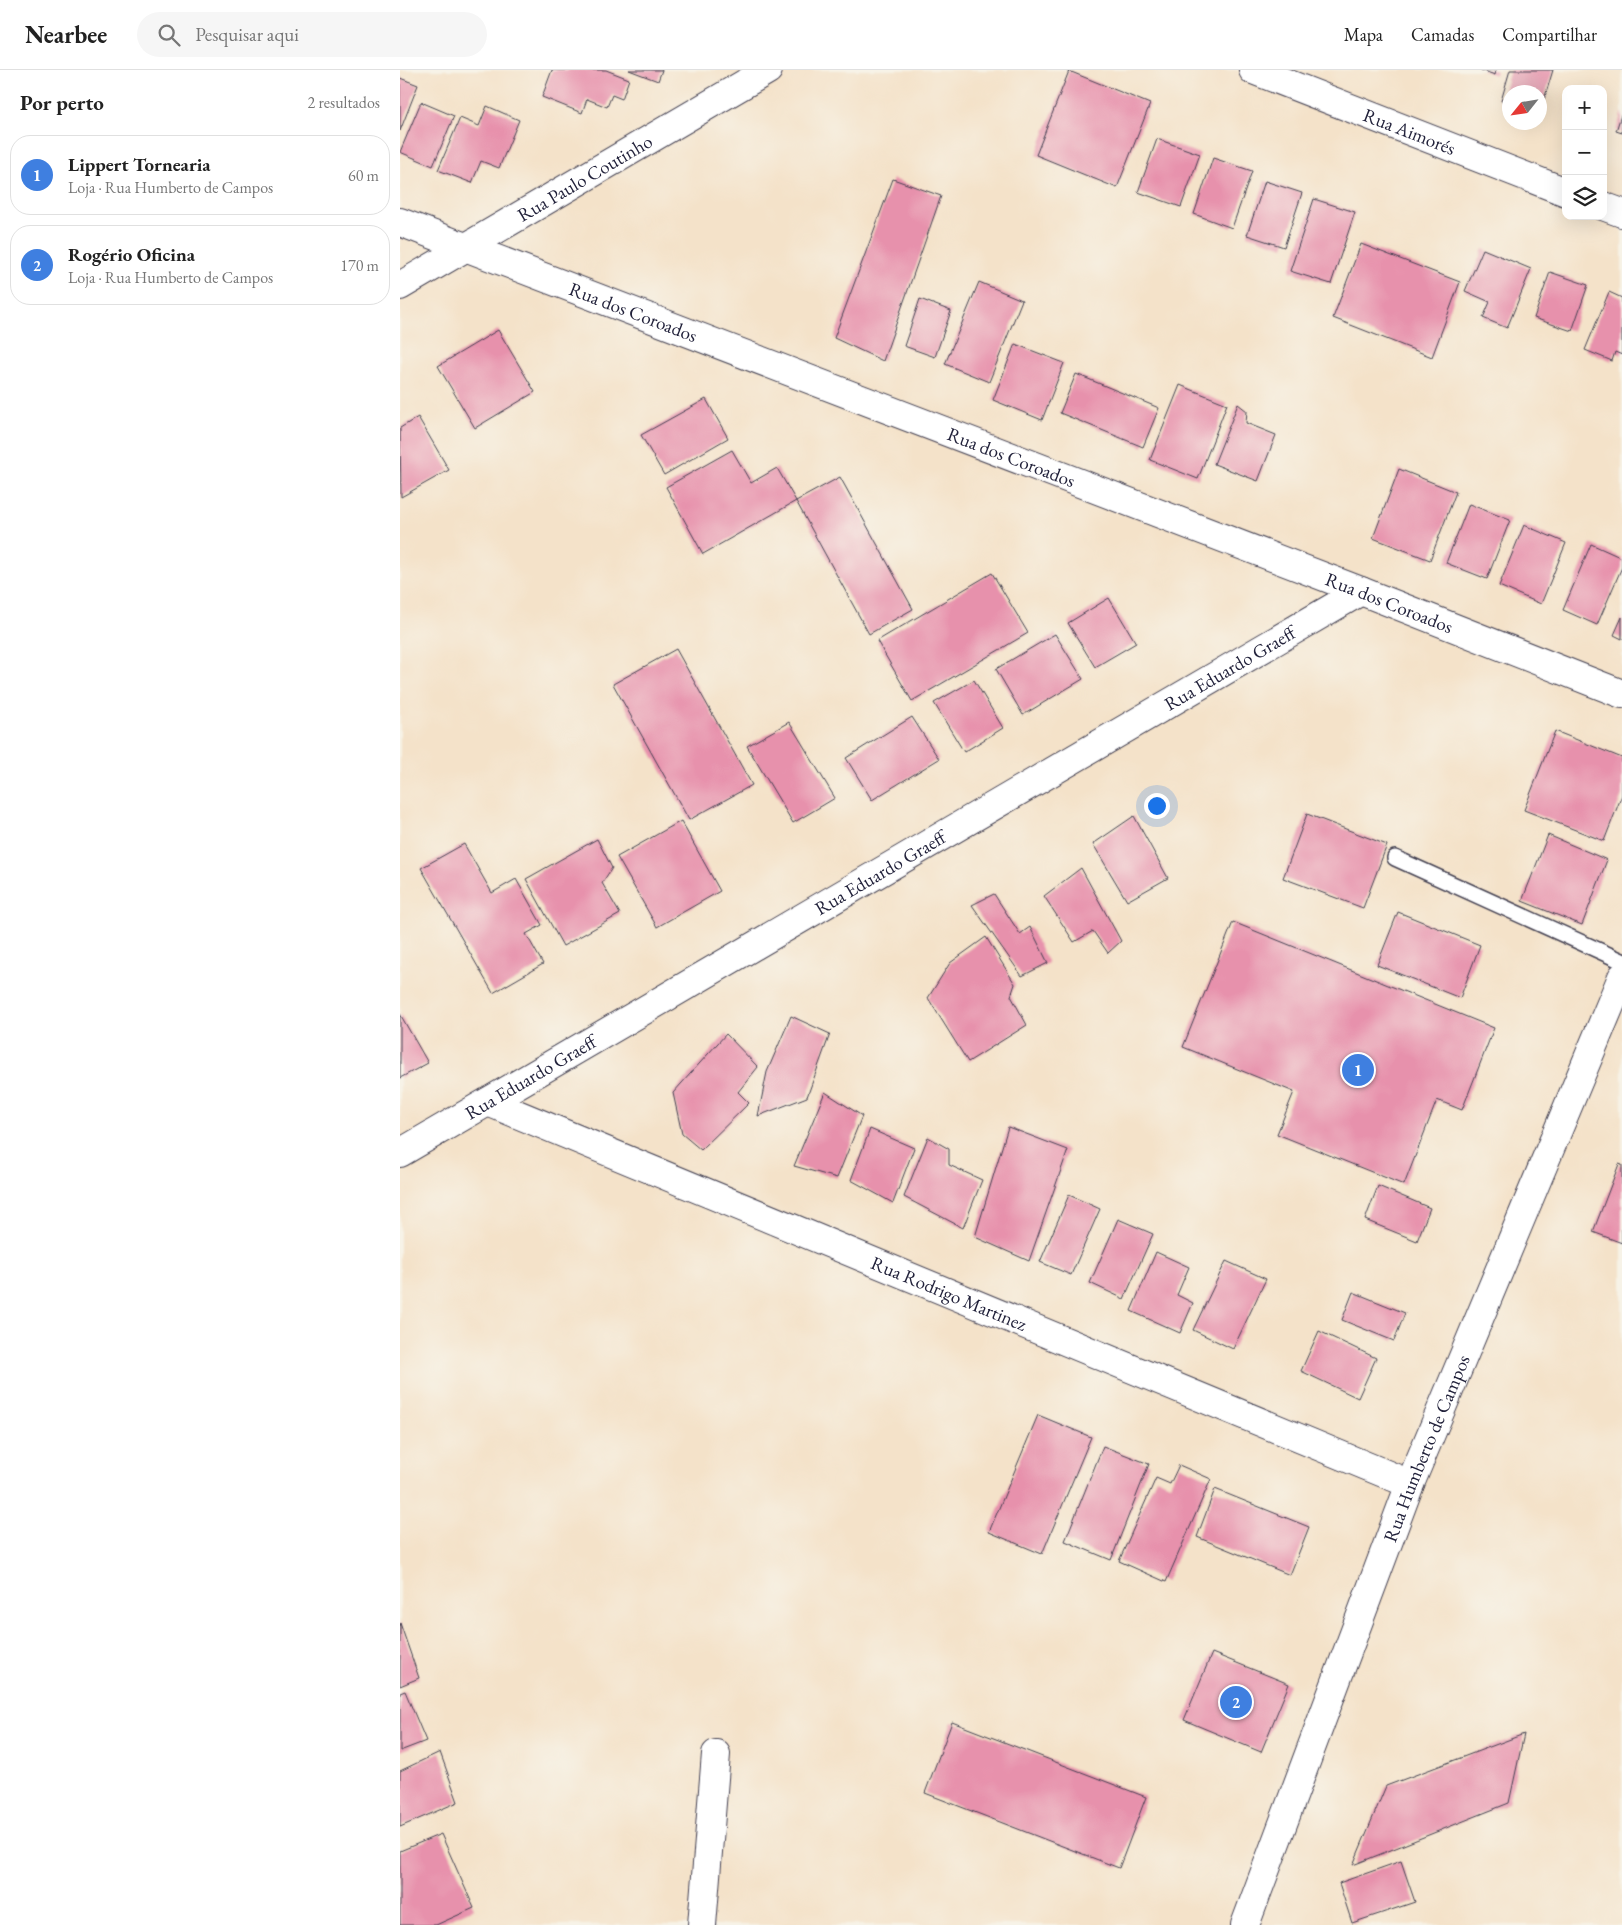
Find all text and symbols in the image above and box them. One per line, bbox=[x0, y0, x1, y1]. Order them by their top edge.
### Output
search box bbox=[137, 12, 487, 57]
text: Nearbee bbox=[25, 19, 107, 50]
icon: search bbox=[155, 21, 183, 49]
text: Pesquisar aqui bbox=[195, 22, 299, 47]
text: Mapa bbox=[1344, 23, 1383, 46]
text: Camadas bbox=[1411, 23, 1474, 46]
text: Compartilhar bbox=[1502, 23, 1597, 46]
north arrow bbox=[1502, 85, 1547, 130]
map controls bbox=[1562, 85, 1607, 220]
button: + bbox=[1562, 85, 1607, 130]
text: Por perto bbox=[20, 89, 104, 116]
text: 2 resultados bbox=[308, 92, 380, 113]
street label: Rua Aimorés bbox=[1360, 102, 1459, 160]
street label: Rua Paulo Coutinho bbox=[512, 128, 657, 227]
button: − bbox=[1562, 130, 1607, 175]
text: Lippert Tornearia bbox=[68, 152, 211, 177]
text: 1 bbox=[33, 165, 41, 186]
text: 60 m bbox=[348, 165, 379, 186]
button: layers bbox=[1562, 175, 1607, 220]
text: Loja · Rua Humberto de Campos bbox=[68, 177, 273, 198]
text: Rogério Oficina bbox=[68, 242, 195, 267]
text: 2 bbox=[33, 255, 41, 276]
text: 170 m bbox=[340, 255, 379, 276]
text: Loja · Rua Humberto de Campos bbox=[68, 267, 273, 288]
street label: Rua dos Coroados bbox=[566, 276, 701, 347]
street label: Rua dos Coroados bbox=[944, 421, 1079, 493]
street label: Rua dos Coroados bbox=[1322, 566, 1457, 639]
street label: Rua Eduardo Graeff bbox=[1159, 619, 1301, 716]
your location bbox=[1144, 793, 1170, 819]
street label: Rua Eduardo Graeff bbox=[810, 823, 952, 920]
street label: Rua Eduardo Graeff bbox=[460, 1028, 602, 1125]
pin: 1 bbox=[1342, 1051, 1374, 1089]
street label: Rua Rodrigo Martinez bbox=[868, 1250, 1031, 1337]
street label: Rua Humberto de Campos bbox=[1377, 1351, 1475, 1545]
pin: 2 bbox=[1220, 1683, 1252, 1721]

